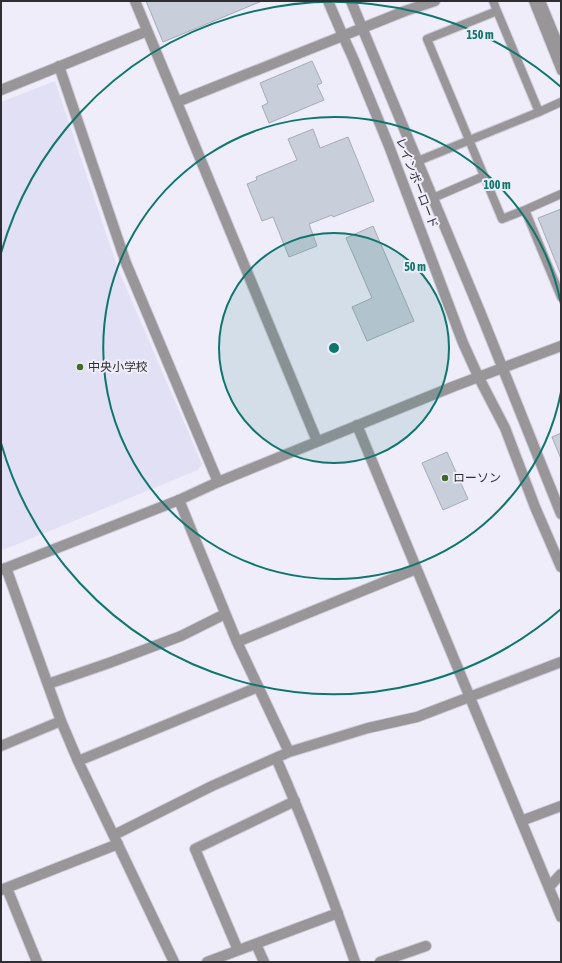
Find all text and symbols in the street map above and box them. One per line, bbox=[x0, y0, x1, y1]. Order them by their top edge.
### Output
text: 150 m bbox=[466, 28, 494, 42]
street label: レインボーロード bbox=[393, 136, 441, 230]
text: 100 m bbox=[483, 178, 511, 192]
text: 50 m bbox=[404, 260, 426, 274]
centre of rings bbox=[327, 341, 341, 355]
place label: 中央小学校 bbox=[88, 360, 148, 374]
marker: 中央小学校 bbox=[75, 362, 85, 372]
place label: ローソン bbox=[453, 471, 501, 485]
marker: ローソン bbox=[440, 473, 450, 483]

